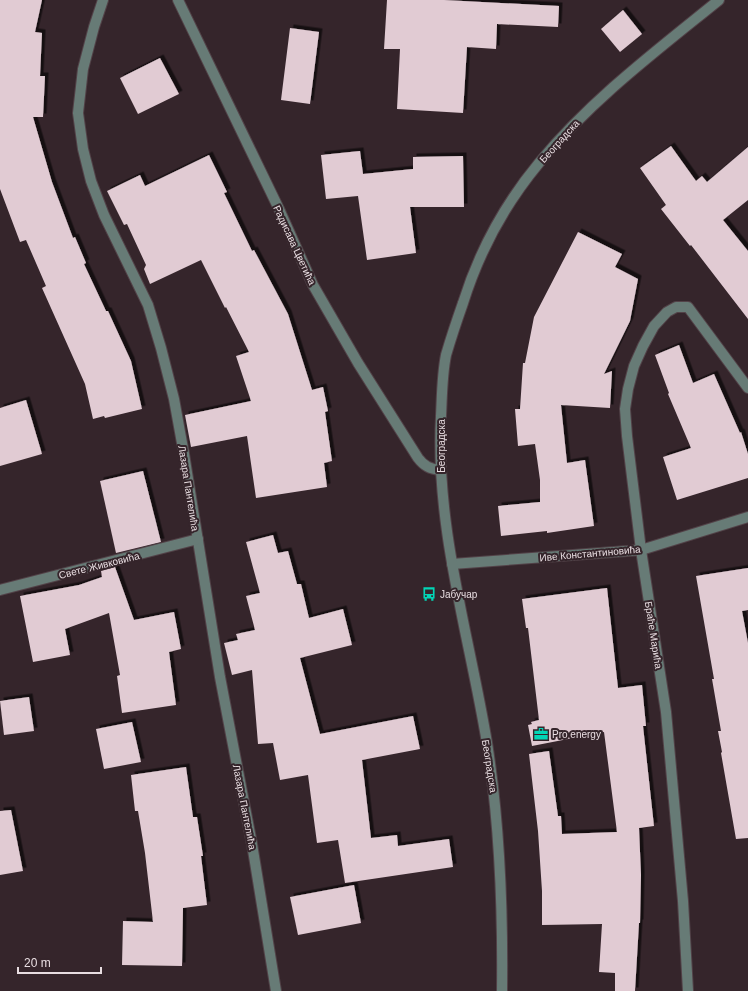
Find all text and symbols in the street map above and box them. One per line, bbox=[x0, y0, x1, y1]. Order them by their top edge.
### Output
street label: Београдска bbox=[537, 117, 582, 165]
street label: Радисава Цветића bbox=[271, 204, 318, 287]
street label: Београдска bbox=[436, 419, 447, 473]
street label: Лазара Пантелића bbox=[176, 444, 201, 532]
street label: Иве Константиновића bbox=[539, 544, 641, 563]
street label: Свете Живковића bbox=[58, 550, 141, 581]
bus stop icon: Јабучар bbox=[421, 586, 437, 602]
place label: Јабучар bbox=[440, 589, 478, 600]
street label: Браће Марића bbox=[643, 601, 664, 670]
office icon: Pro energy bbox=[533, 726, 549, 742]
place label: Pro energy bbox=[552, 729, 601, 740]
street label: Београдска bbox=[480, 739, 499, 794]
street label: Лазара Пантелића bbox=[231, 764, 258, 851]
scale bar bbox=[18, 949, 101, 975]
text: 20 m bbox=[24, 956, 51, 970]

